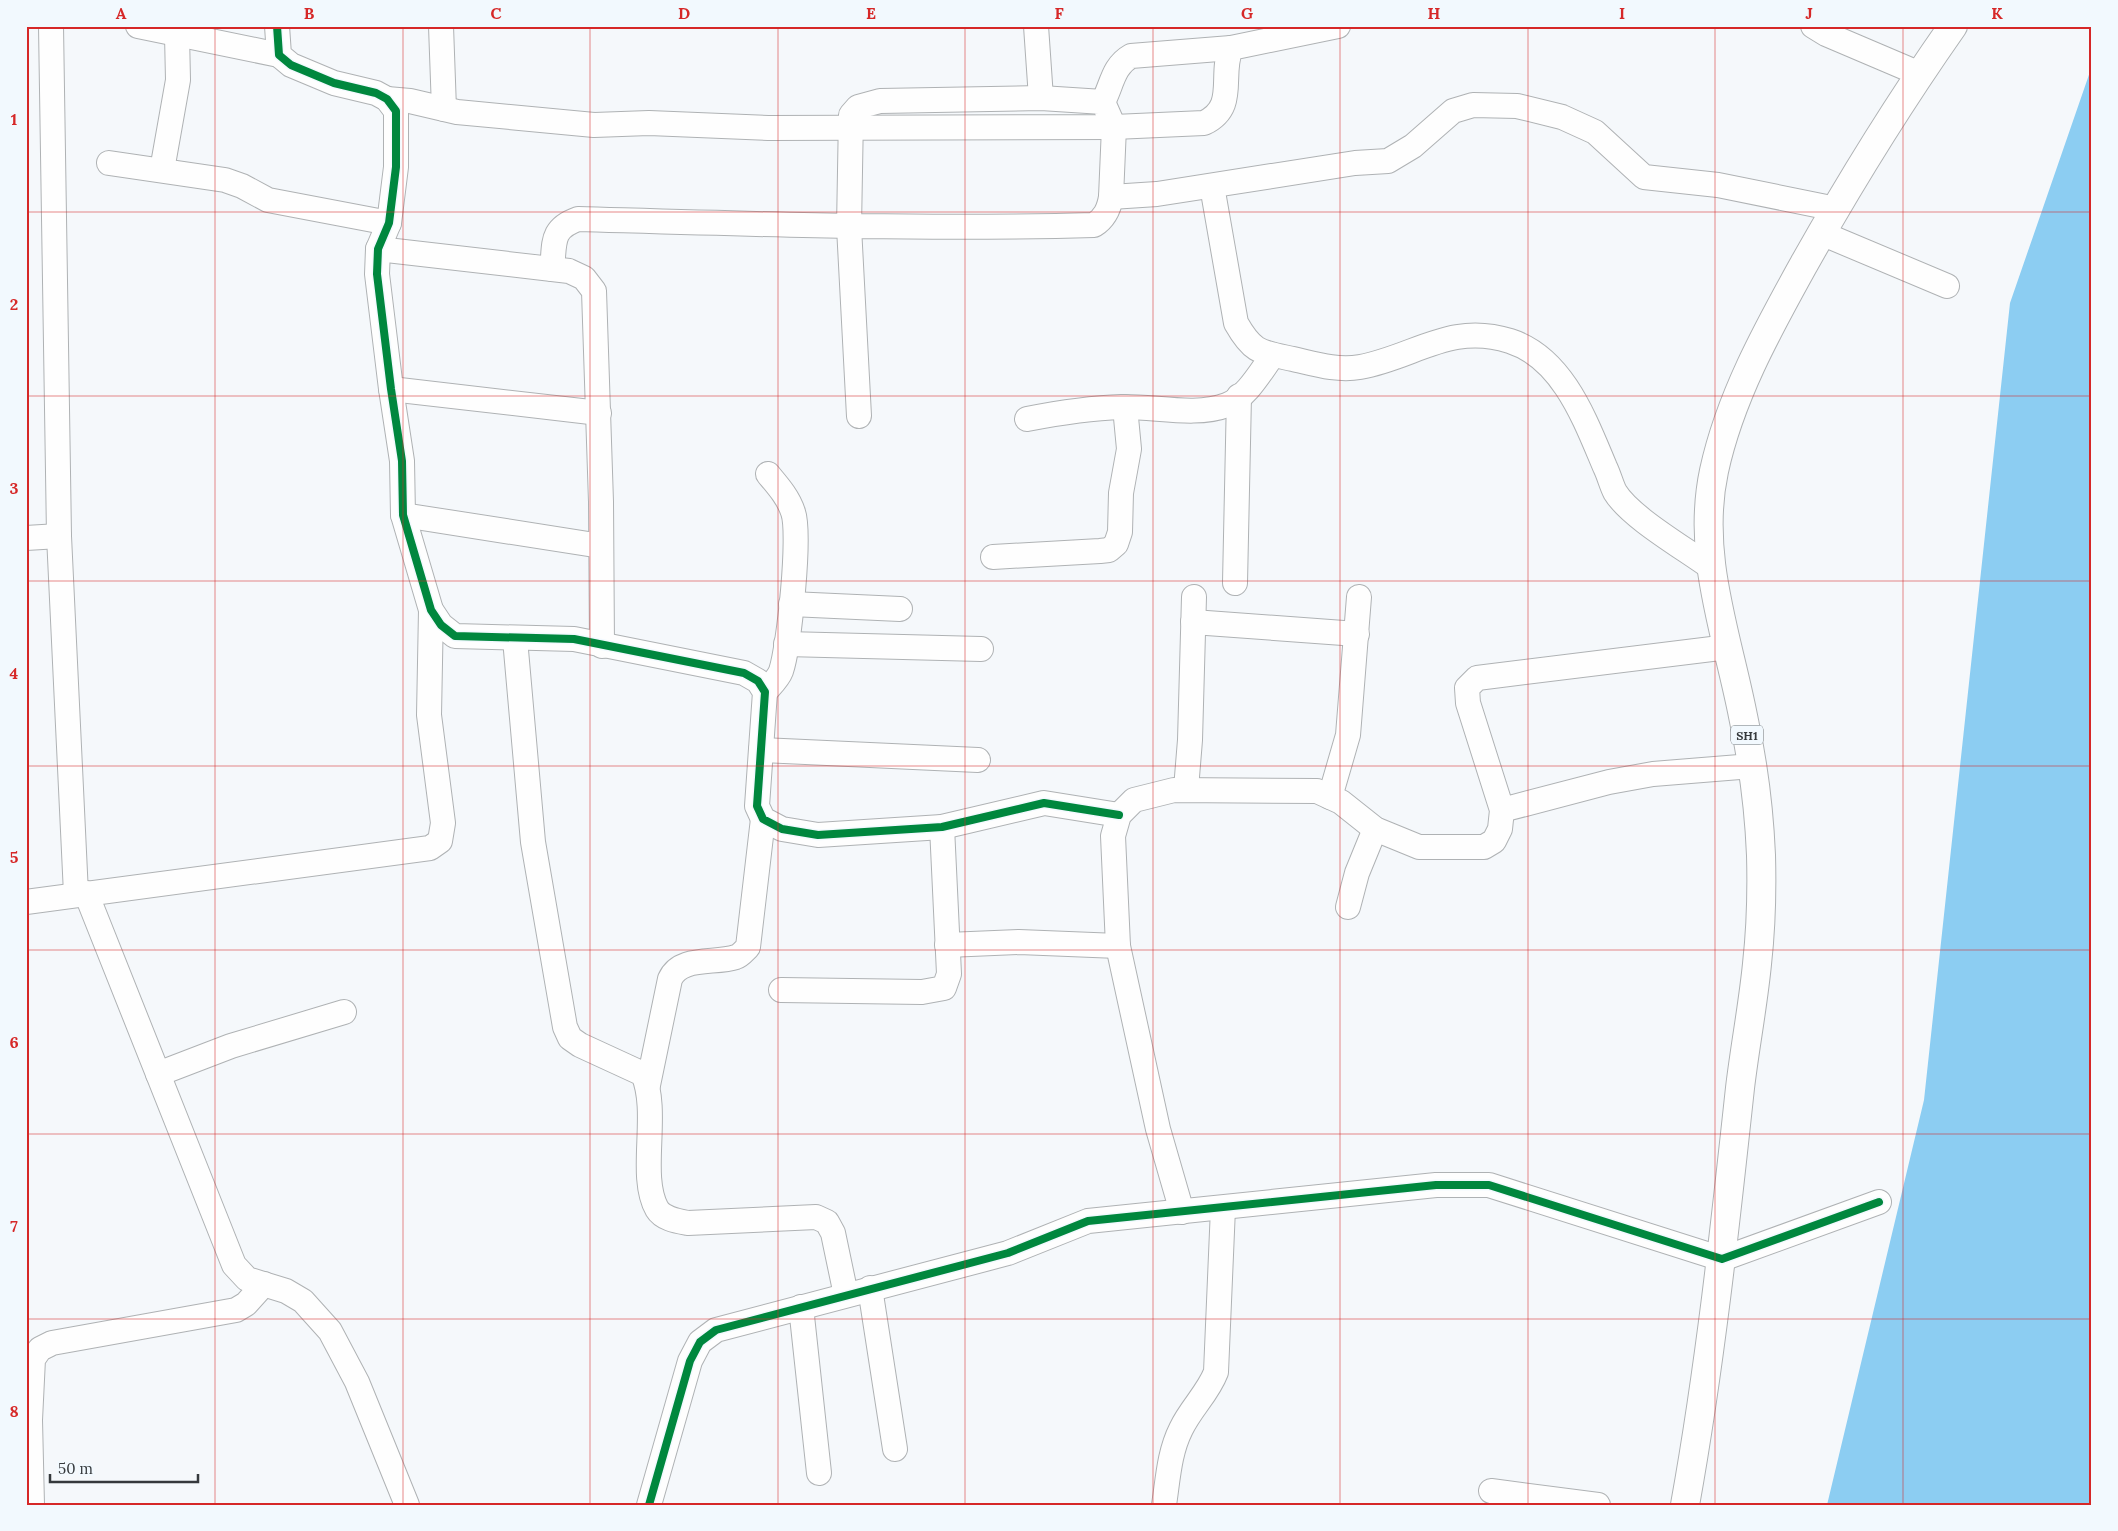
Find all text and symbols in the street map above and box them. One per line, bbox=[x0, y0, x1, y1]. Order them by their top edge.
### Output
text: A bbox=[116, 3, 127, 23]
text: B bbox=[304, 3, 315, 23]
text: C bbox=[490, 3, 502, 23]
text: D bbox=[678, 3, 690, 23]
text: E bbox=[866, 3, 876, 23]
text: F bbox=[1054, 3, 1064, 23]
text: G bbox=[1241, 3, 1253, 23]
text: H bbox=[1428, 3, 1441, 23]
text: I bbox=[1619, 3, 1625, 23]
text: J bbox=[1805, 3, 1813, 23]
text: K bbox=[1991, 3, 2003, 23]
text: 1 bbox=[11, 109, 17, 129]
text: 2 bbox=[10, 294, 18, 314]
text: 3 bbox=[10, 478, 19, 498]
text: 4 bbox=[10, 663, 19, 683]
road number: SH1 bbox=[1731, 726, 1763, 744]
text: 5 bbox=[10, 847, 19, 867]
text: 6 bbox=[9, 1032, 19, 1052]
text: 7 bbox=[10, 1216, 18, 1236]
text: 8 bbox=[9, 1401, 19, 1421]
scale bar bbox=[50, 1451, 198, 1483]
text: 50 m bbox=[58, 1459, 93, 1478]

